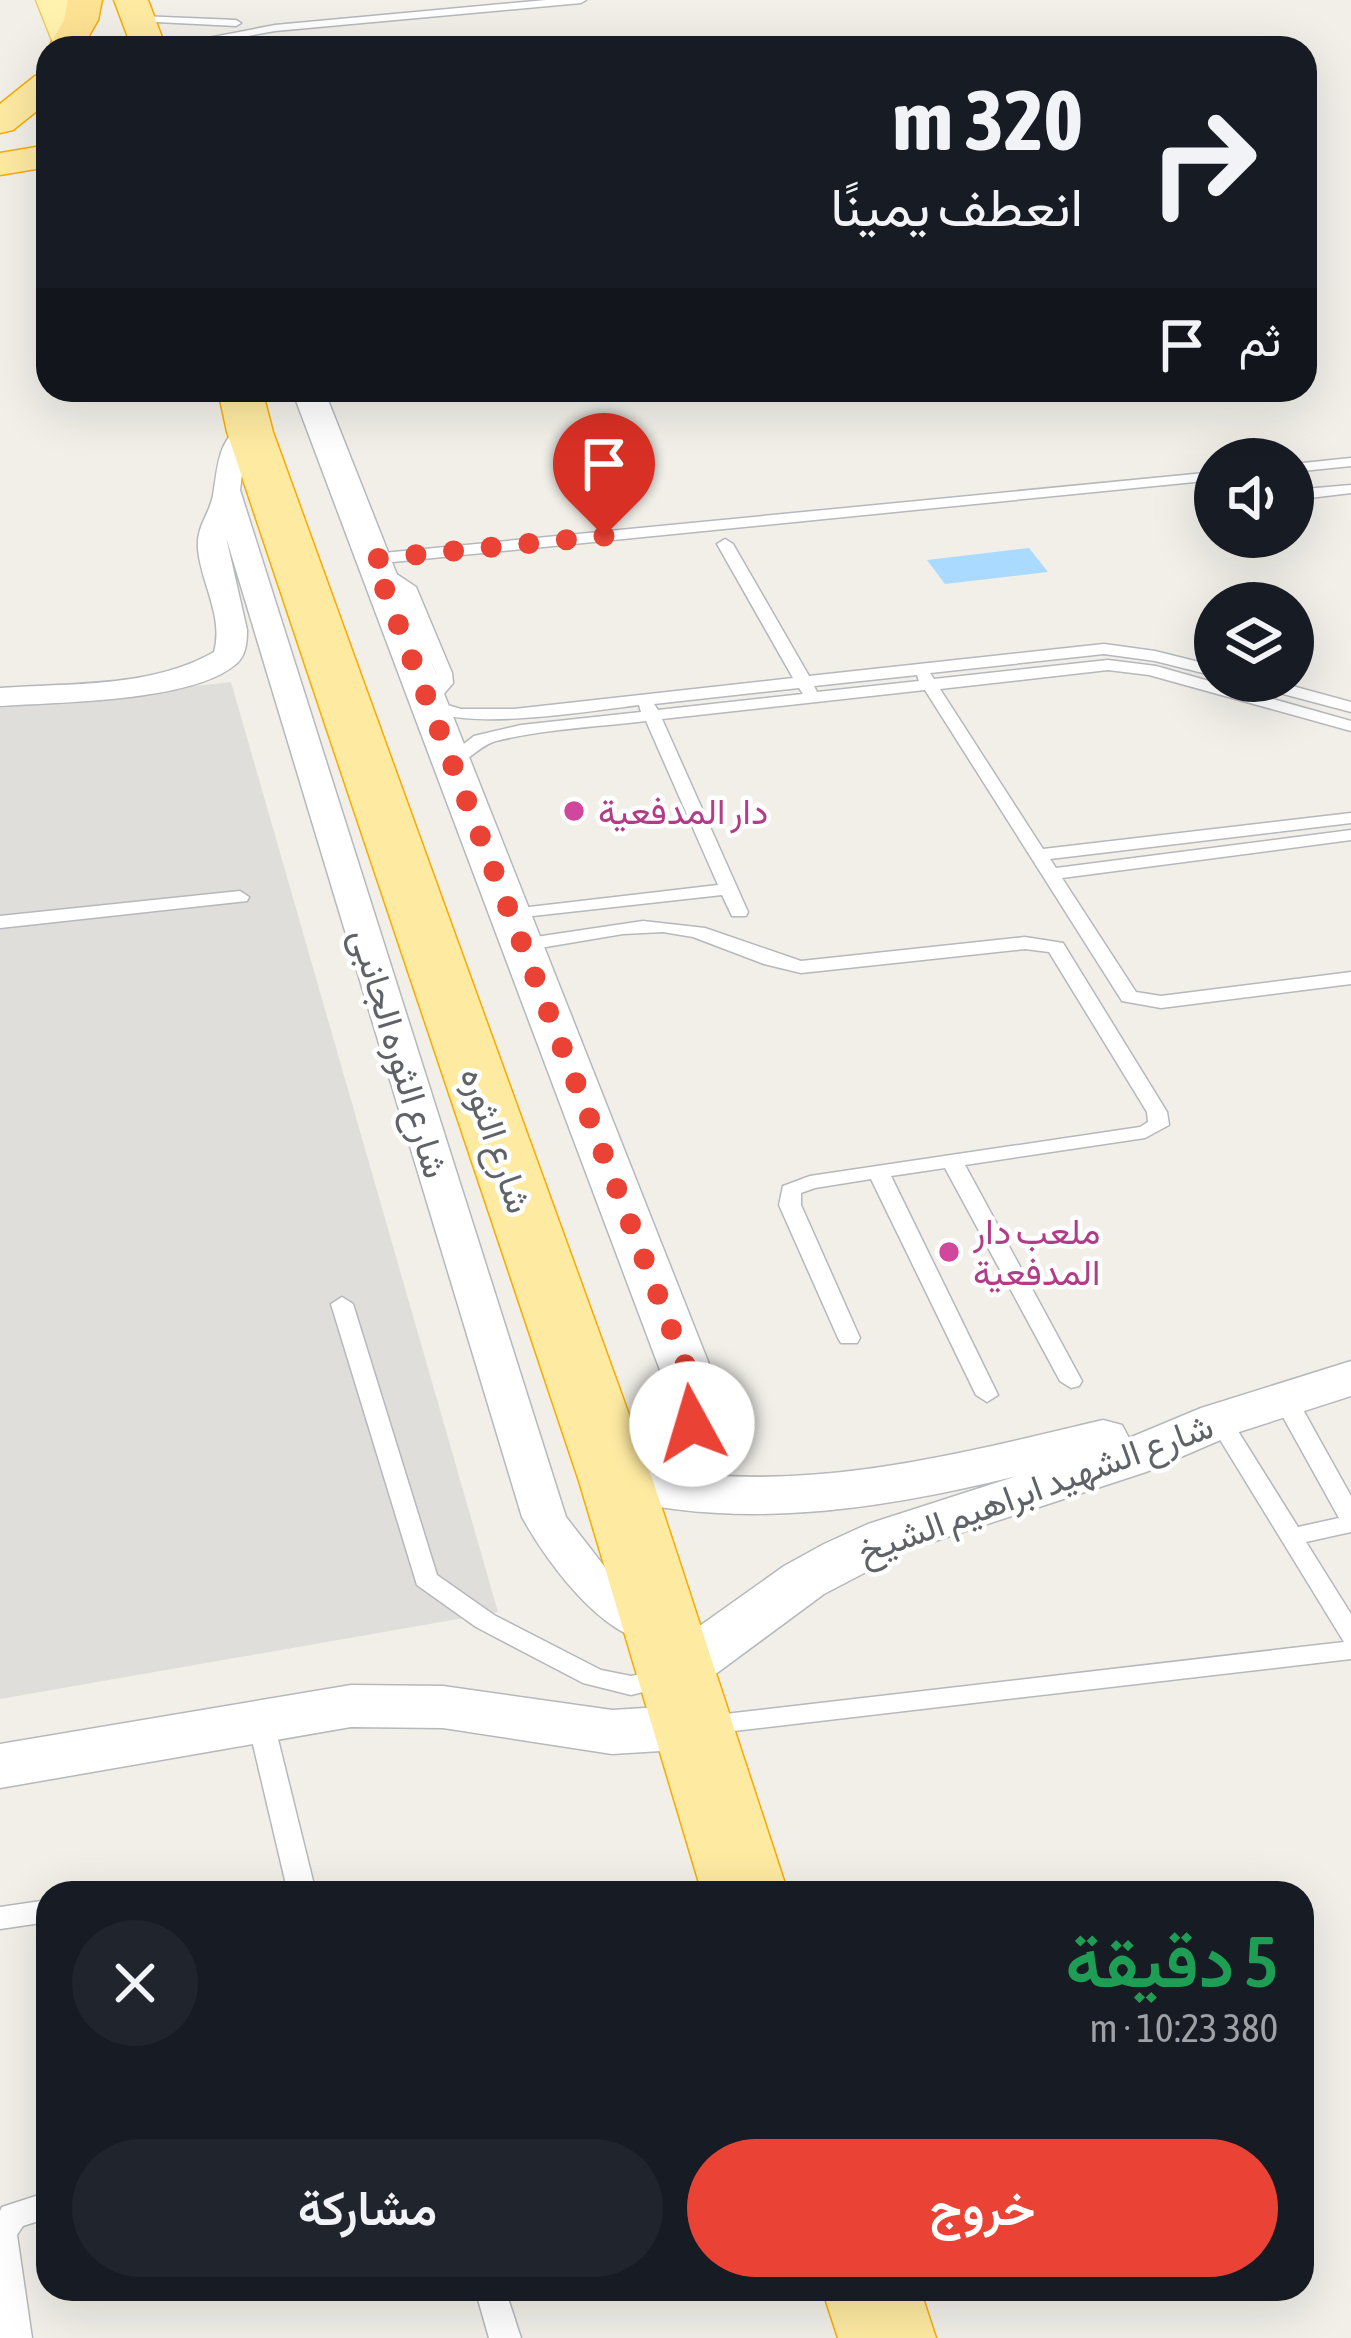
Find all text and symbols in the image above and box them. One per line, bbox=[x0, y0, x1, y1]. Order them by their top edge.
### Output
text: 320 m bbox=[893, 72, 1083, 168]
icon: right bbox=[1125, 84, 1281, 240]
text: انعطف يمينًا bbox=[830, 176, 1083, 237]
icon: arrive bbox=[1149, 312, 1215, 378]
text: ثم bbox=[1239, 314, 1281, 366]
pin bbox=[553, 413, 655, 536]
icon: arrive bbox=[571, 431, 637, 497]
map controls bbox=[1194, 438, 1314, 702]
button: sound bbox=[1194, 438, 1314, 558]
button: layers bbox=[1194, 582, 1314, 702]
place label: دار المدفعية bbox=[598, 790, 768, 834]
marker: دار المدفعية bbox=[561, 798, 587, 824]
street label: شارع الثوره الجانبى bbox=[338, 923, 458, 1184]
street label: شارع الثوره bbox=[449, 1062, 541, 1220]
place label: ملعب دار المدفعية bbox=[972, 1210, 1101, 1293]
marker: ملعب دار المدفعية bbox=[936, 1239, 962, 1265]
position arrow bbox=[629, 1361, 755, 1487]
street label: شارع الشهيد ابراهيم الشيخ bbox=[852, 1404, 1220, 1577]
button: close bbox=[72, 1920, 198, 2046]
text: 5 دقيقة bbox=[1065, 1920, 1278, 2002]
text: 380 m · 10:23 bbox=[1090, 2006, 1278, 2050]
button: مشاركة bbox=[72, 2139, 663, 2277]
button: خروج bbox=[687, 2139, 1278, 2277]

